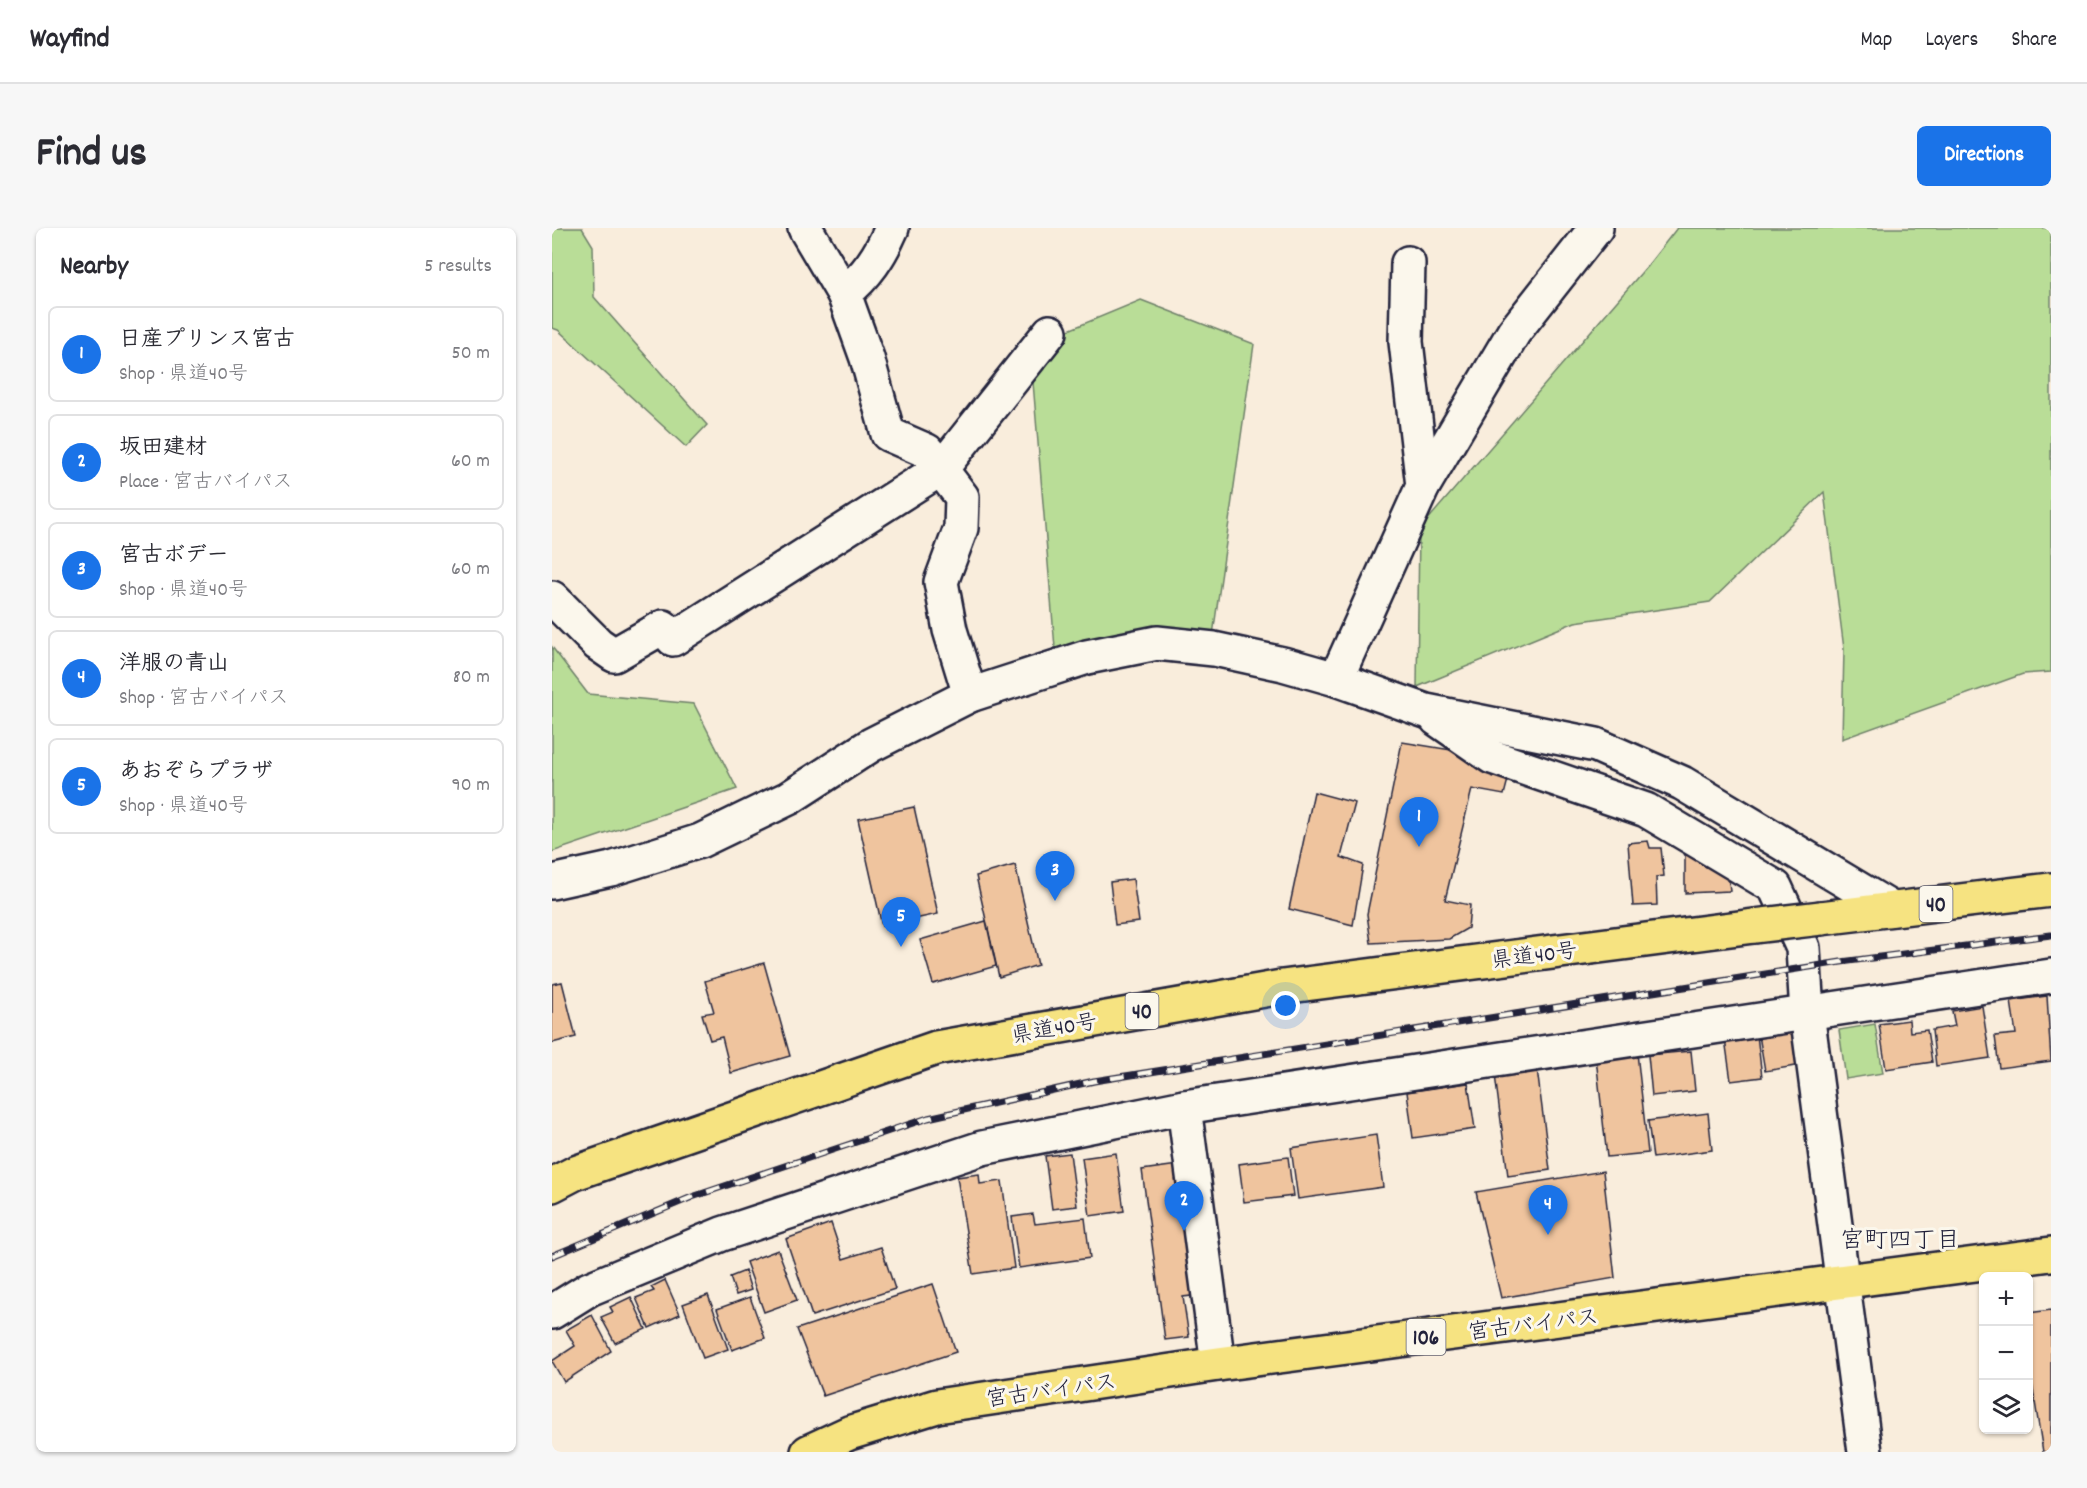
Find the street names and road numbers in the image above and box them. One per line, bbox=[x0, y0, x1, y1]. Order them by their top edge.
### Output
road number: 40 bbox=[1920, 886, 1952, 922]
street label: 県道40号 bbox=[1489, 937, 1580, 978]
road number: 40 bbox=[1126, 993, 1158, 1029]
street label: 県道40号 bbox=[1009, 1008, 1100, 1053]
street label: 宮古バイパス bbox=[1466, 1303, 1601, 1350]
road number: 106 bbox=[1406, 1319, 1446, 1355]
street label: 宮古バイパス bbox=[984, 1368, 1119, 1417]

